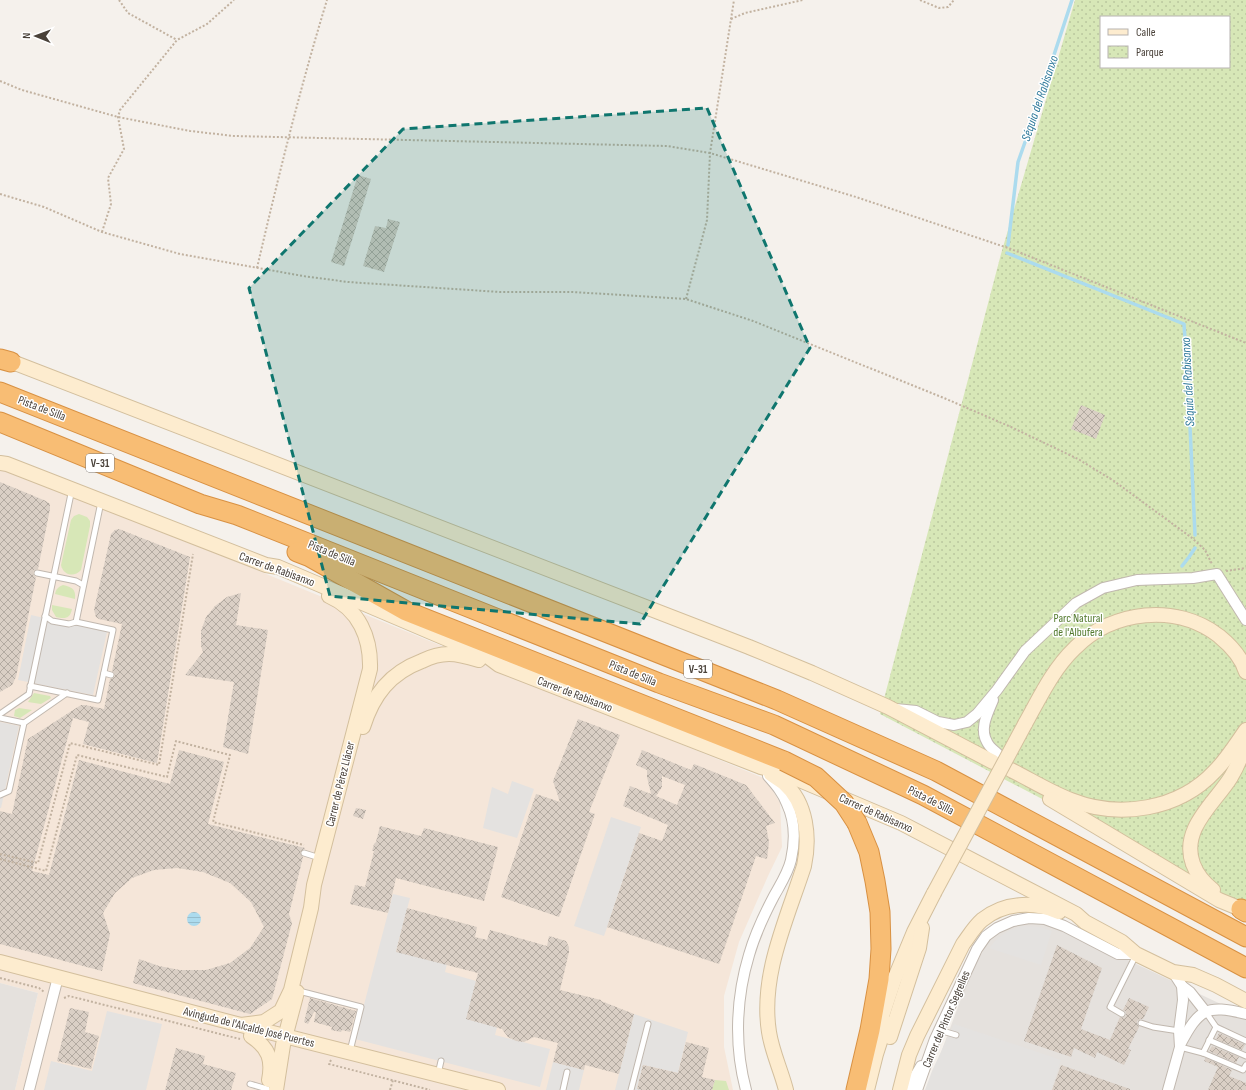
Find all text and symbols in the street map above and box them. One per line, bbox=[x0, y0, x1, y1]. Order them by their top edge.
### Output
north arrow bbox=[16, 16, 56, 56]
legend bbox=[1100, 16, 1230, 68]
text: Calle bbox=[1136, 25, 1156, 40]
text: N bbox=[20, 33, 33, 39]
text: Parque bbox=[1136, 45, 1164, 60]
water label: Séquia del Rabisanxo bbox=[1018, 53, 1062, 143]
water label: Séquia del Rabisanxo bbox=[1178, 336, 1198, 427]
street label: Pista de Silla bbox=[16, 393, 68, 425]
road number: V-31 bbox=[86, 454, 114, 472]
street label: Pista de Silla bbox=[306, 537, 358, 570]
street label: Carrer de Rabisanxo bbox=[237, 549, 317, 590]
park label: Parc Natural de l'Albufera bbox=[1053, 611, 1103, 640]
street label: Pista de Silla bbox=[607, 657, 659, 690]
road number: V-31 bbox=[684, 660, 712, 678]
street label: Carrer de Rabisanxo bbox=[535, 673, 615, 716]
street label: Carrer de Pérez Llácer bbox=[323, 739, 358, 828]
street label: Pista de Silla bbox=[905, 782, 957, 819]
street label: Carrer de Rabisanxo bbox=[836, 790, 915, 836]
street label: Carrer del Pintor Segrelles bbox=[919, 968, 974, 1070]
street label: Avinguda de l'Alcalde José Puertes bbox=[181, 1004, 316, 1051]

